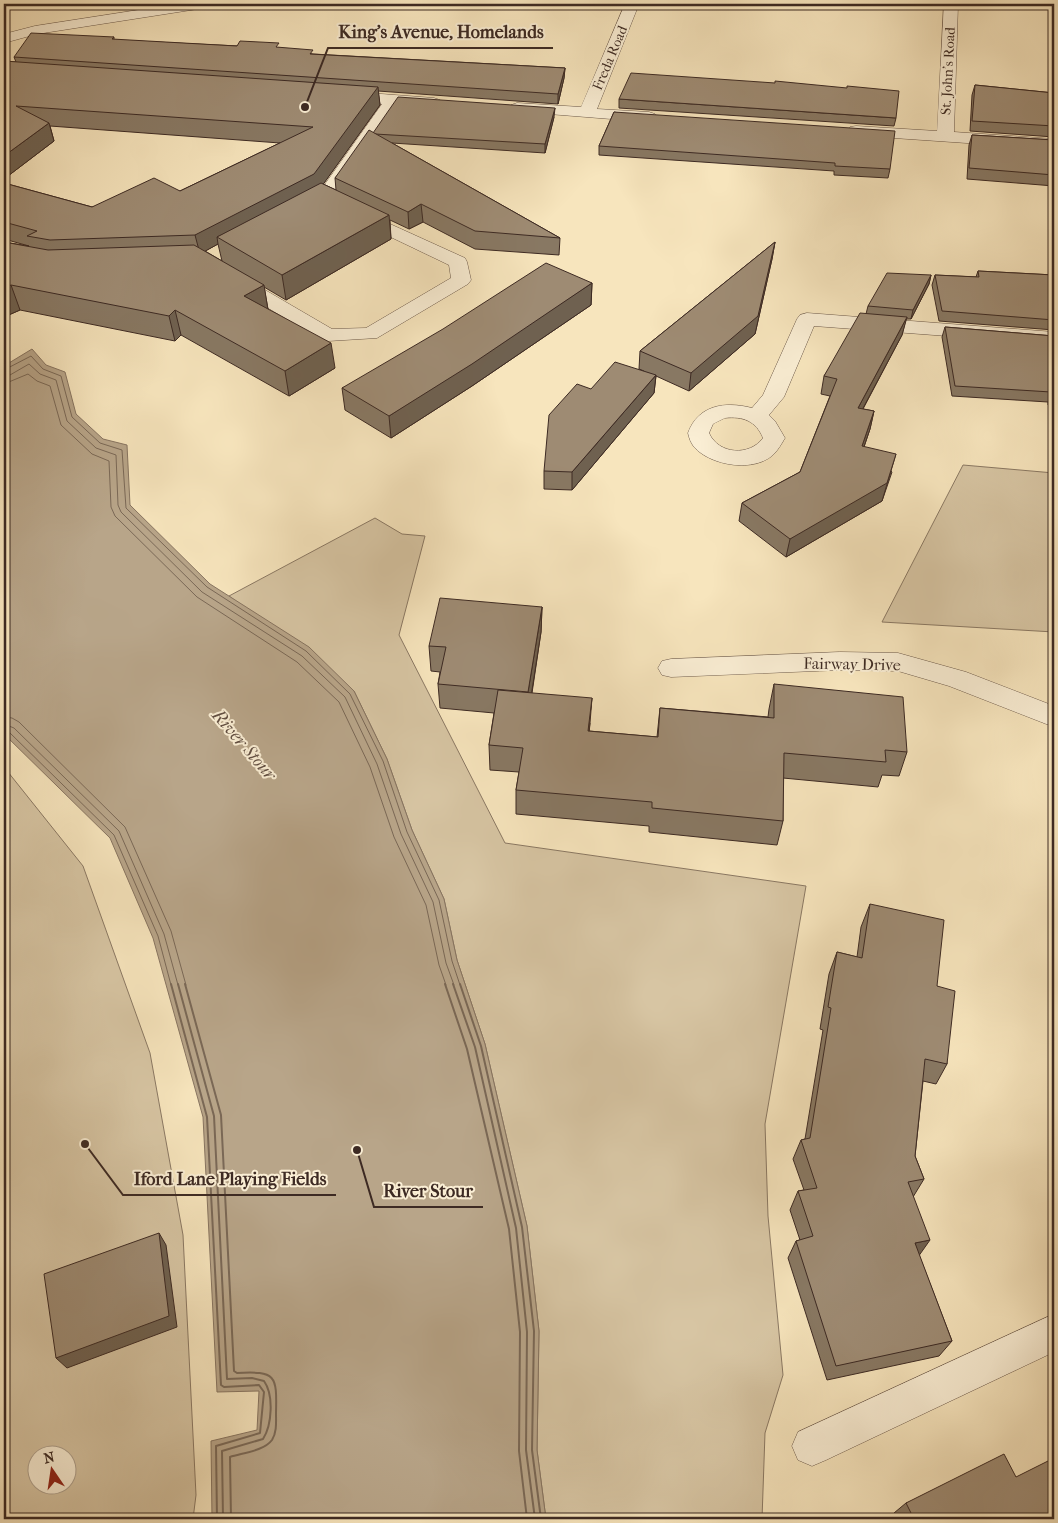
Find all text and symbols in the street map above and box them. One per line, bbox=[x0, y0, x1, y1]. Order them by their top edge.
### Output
callout: King's Avenue, Homelands bbox=[328, 15, 553, 48]
text: King's Avenue, Homelands bbox=[338, 22, 544, 43]
street label: Freda Road bbox=[589, 23, 631, 93]
street label: St. John's Road bbox=[937, 26, 959, 115]
street label: Fairway Drive bbox=[803, 654, 901, 674]
water label: River Stour bbox=[207, 705, 282, 786]
callout: Iford Lane Playing Fields bbox=[123, 1162, 336, 1195]
text: Iford Lane Playing Fields bbox=[134, 1169, 327, 1190]
callout: River Stour bbox=[374, 1174, 483, 1207]
text: River Stour bbox=[383, 1181, 473, 1202]
north arrow bbox=[28, 1446, 78, 1496]
text: N bbox=[42, 1448, 57, 1467]

